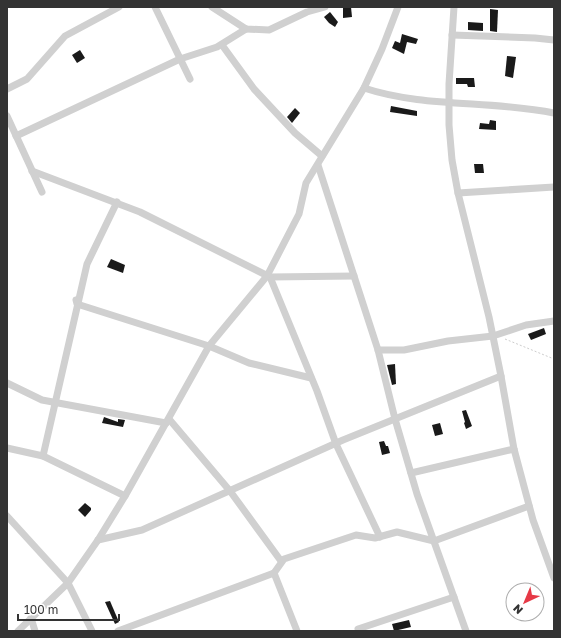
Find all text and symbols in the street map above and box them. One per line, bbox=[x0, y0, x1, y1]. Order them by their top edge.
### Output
north arrow bbox=[505, 582, 545, 622]
scale bar bbox=[18, 596, 119, 622]
text: 100 m bbox=[24, 602, 58, 617]
text: N bbox=[510, 602, 525, 617]

